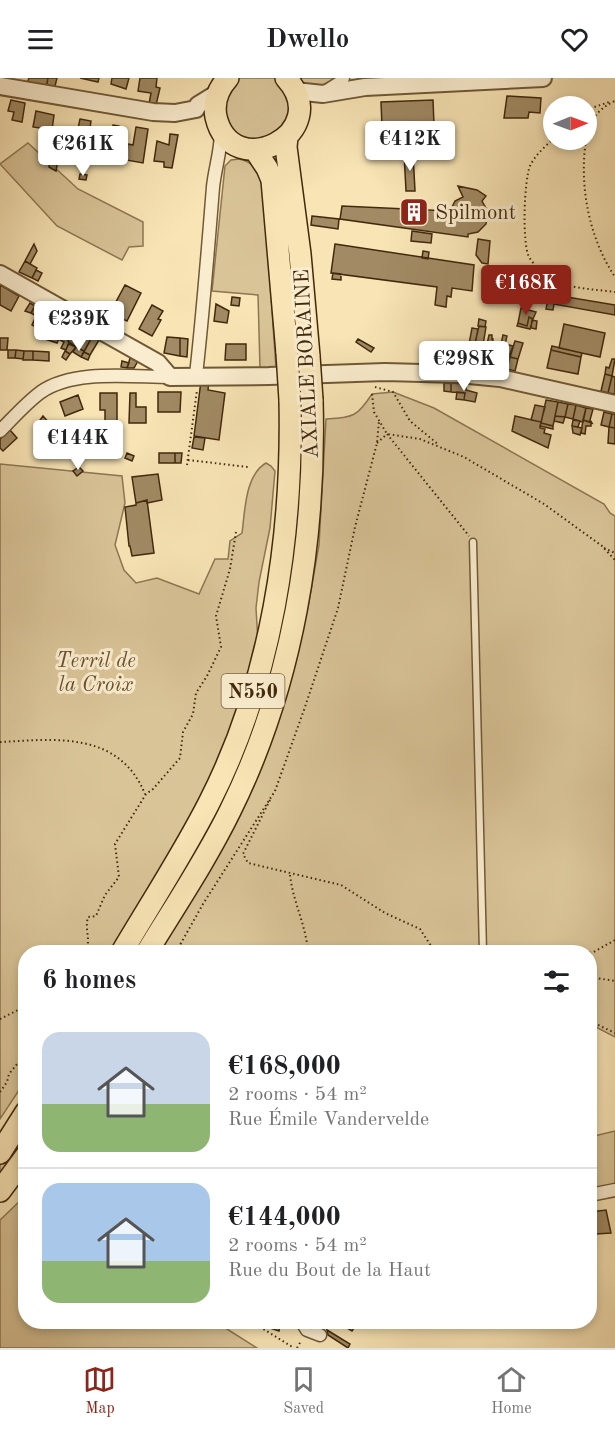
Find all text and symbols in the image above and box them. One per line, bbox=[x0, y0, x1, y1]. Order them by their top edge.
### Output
icon: menu bbox=[24, 23, 57, 56]
icon: heart bbox=[558, 23, 591, 56]
text: Dwello bbox=[266, 26, 349, 53]
north arrow bbox=[543, 96, 597, 150]
map controls bbox=[543, 96, 597, 150]
pin: €412K bbox=[368, 121, 452, 172]
pin: €261K bbox=[41, 126, 125, 177]
text: €412K bbox=[379, 130, 441, 150]
text: €261K bbox=[52, 135, 114, 155]
building icon: Spilmont bbox=[398, 196, 430, 228]
place label: Spilmont bbox=[435, 203, 516, 224]
pin: €168K bbox=[484, 265, 568, 316]
street label: AXIALE BORAINE bbox=[292, 269, 323, 459]
text: €168K bbox=[495, 274, 557, 294]
pin: €239K bbox=[37, 301, 121, 352]
text: €239K bbox=[48, 310, 110, 330]
pin: €298K bbox=[422, 341, 506, 392]
text: €298K bbox=[433, 350, 495, 370]
pin: €144K bbox=[36, 420, 120, 471]
text: €144K bbox=[47, 429, 109, 449]
park label: Terril de la Croix bbox=[56, 651, 136, 696]
road number: N550 bbox=[222, 674, 284, 708]
icon: filters bbox=[540, 965, 573, 998]
text: 6 homes bbox=[42, 968, 136, 994]
text: €168,000 bbox=[228, 1054, 341, 1080]
icon: home bbox=[90, 1056, 162, 1128]
text: 2 rooms · 54 m² bbox=[228, 1085, 367, 1105]
text: Rue Émile Vandervelde bbox=[228, 1110, 429, 1130]
text: €144,000 bbox=[228, 1205, 341, 1231]
icon: home bbox=[90, 1207, 162, 1279]
text: 2 rooms · 54 m² bbox=[228, 1236, 367, 1256]
text: Rue du Bout de la Haut bbox=[228, 1261, 431, 1281]
tab: Map bbox=[83, 1363, 116, 1419]
tab: Saved bbox=[283, 1363, 324, 1419]
tab: Home bbox=[491, 1363, 532, 1419]

